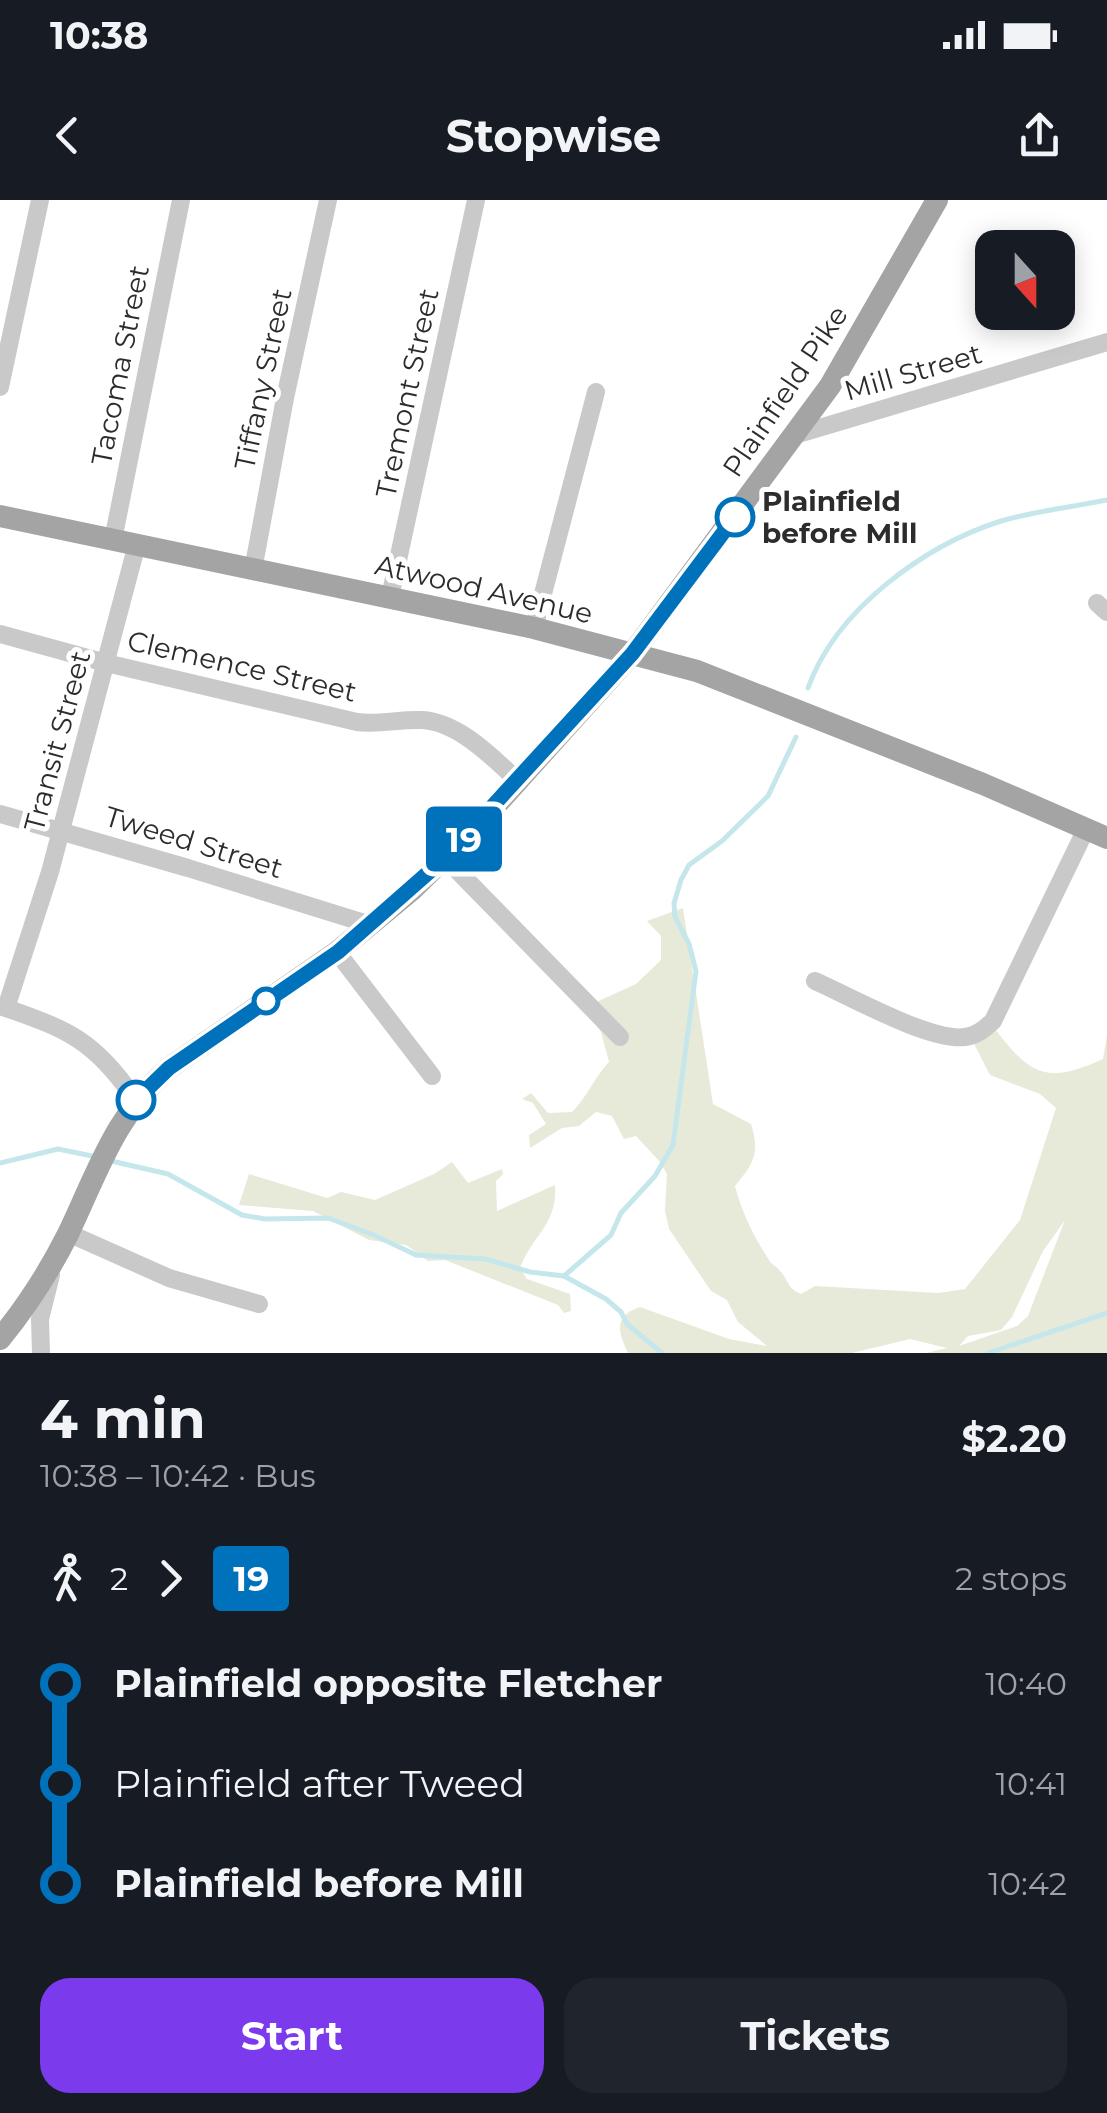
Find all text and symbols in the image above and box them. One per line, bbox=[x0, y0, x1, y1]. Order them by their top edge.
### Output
text: 10:38 bbox=[50, 12, 148, 59]
icon: back bbox=[40, 108, 95, 163]
text: Stopwise bbox=[446, 108, 661, 163]
icon: share bbox=[1012, 108, 1067, 163]
north arrow bbox=[975, 230, 1075, 330]
map controls bbox=[975, 230, 1075, 330]
street label: Tacoma Street bbox=[84, 262, 156, 468]
street label: Tiffany Street bbox=[227, 285, 299, 473]
street label: Tremont Street bbox=[368, 285, 446, 501]
street label: Plainfield Pike bbox=[715, 299, 855, 483]
street label: Mill Street bbox=[840, 336, 986, 408]
place label: Plainfield before Mill bbox=[762, 484, 917, 550]
marker: Plainfield before Mill bbox=[716, 498, 754, 536]
street label: Atwood Avenue bbox=[372, 547, 596, 631]
street label: Clemence Street bbox=[124, 623, 360, 709]
street label: Transit Street bbox=[17, 647, 97, 835]
street label: Tweed Street bbox=[101, 799, 287, 885]
line badge: 19 bbox=[419, 806, 509, 872]
text: 19 bbox=[446, 818, 482, 861]
unlabelled marker bbox=[253, 988, 279, 1014]
unlabelled marker bbox=[117, 1081, 155, 1119]
text: 4 min bbox=[40, 1385, 206, 1452]
text: $2.20 bbox=[961, 1415, 1067, 1462]
text: 10:38 – 10:42 · Bus bbox=[40, 1456, 316, 1495]
icon: walk bbox=[40, 1551, 95, 1606]
icon: forward bbox=[143, 1551, 198, 1606]
text: 19 bbox=[233, 1557, 269, 1600]
text: 2 bbox=[110, 1559, 128, 1598]
text: 2 stops bbox=[955, 1559, 1067, 1598]
text: Plainfield opposite Fletcher bbox=[114, 1660, 662, 1707]
text: 10:40 bbox=[985, 1664, 1067, 1703]
text: Plainfield after Tweed bbox=[114, 1760, 525, 1807]
text: 10:41 bbox=[996, 1764, 1067, 1803]
text: Plainfield before Mill bbox=[114, 1860, 524, 1907]
text: 10:42 bbox=[988, 1864, 1067, 1903]
button: Start bbox=[40, 1978, 544, 2093]
button: Tickets bbox=[564, 1978, 1067, 2093]

